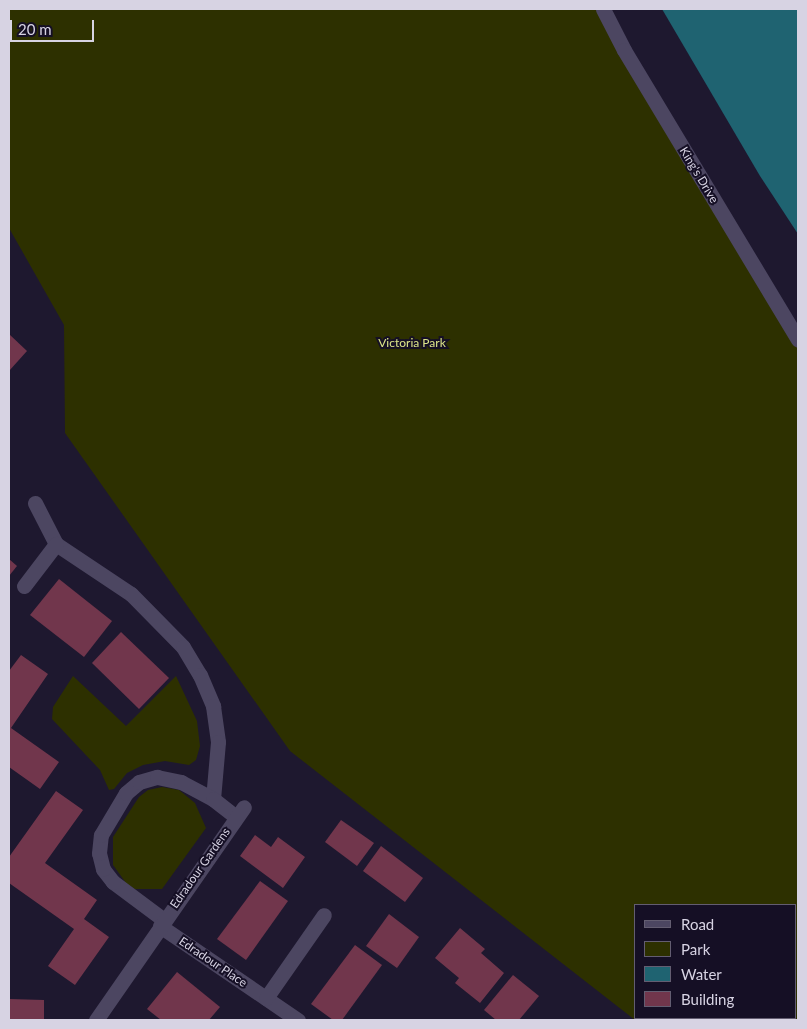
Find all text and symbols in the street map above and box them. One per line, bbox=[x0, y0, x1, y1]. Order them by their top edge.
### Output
scale bar bbox=[12, 10, 96, 42]
text: 20 m bbox=[18, 20, 52, 38]
street label: King's Drive bbox=[677, 144, 721, 206]
park label: Victoria Park bbox=[378, 336, 446, 350]
street label: Edradour Gardens bbox=[167, 825, 233, 911]
legend bbox=[634, 904, 797, 1019]
text: Road bbox=[681, 915, 714, 933]
street label: Edradour Place bbox=[176, 934, 250, 990]
text: Park bbox=[681, 940, 710, 958]
text: Water bbox=[681, 965, 722, 983]
text: Building bbox=[681, 990, 734, 1008]

